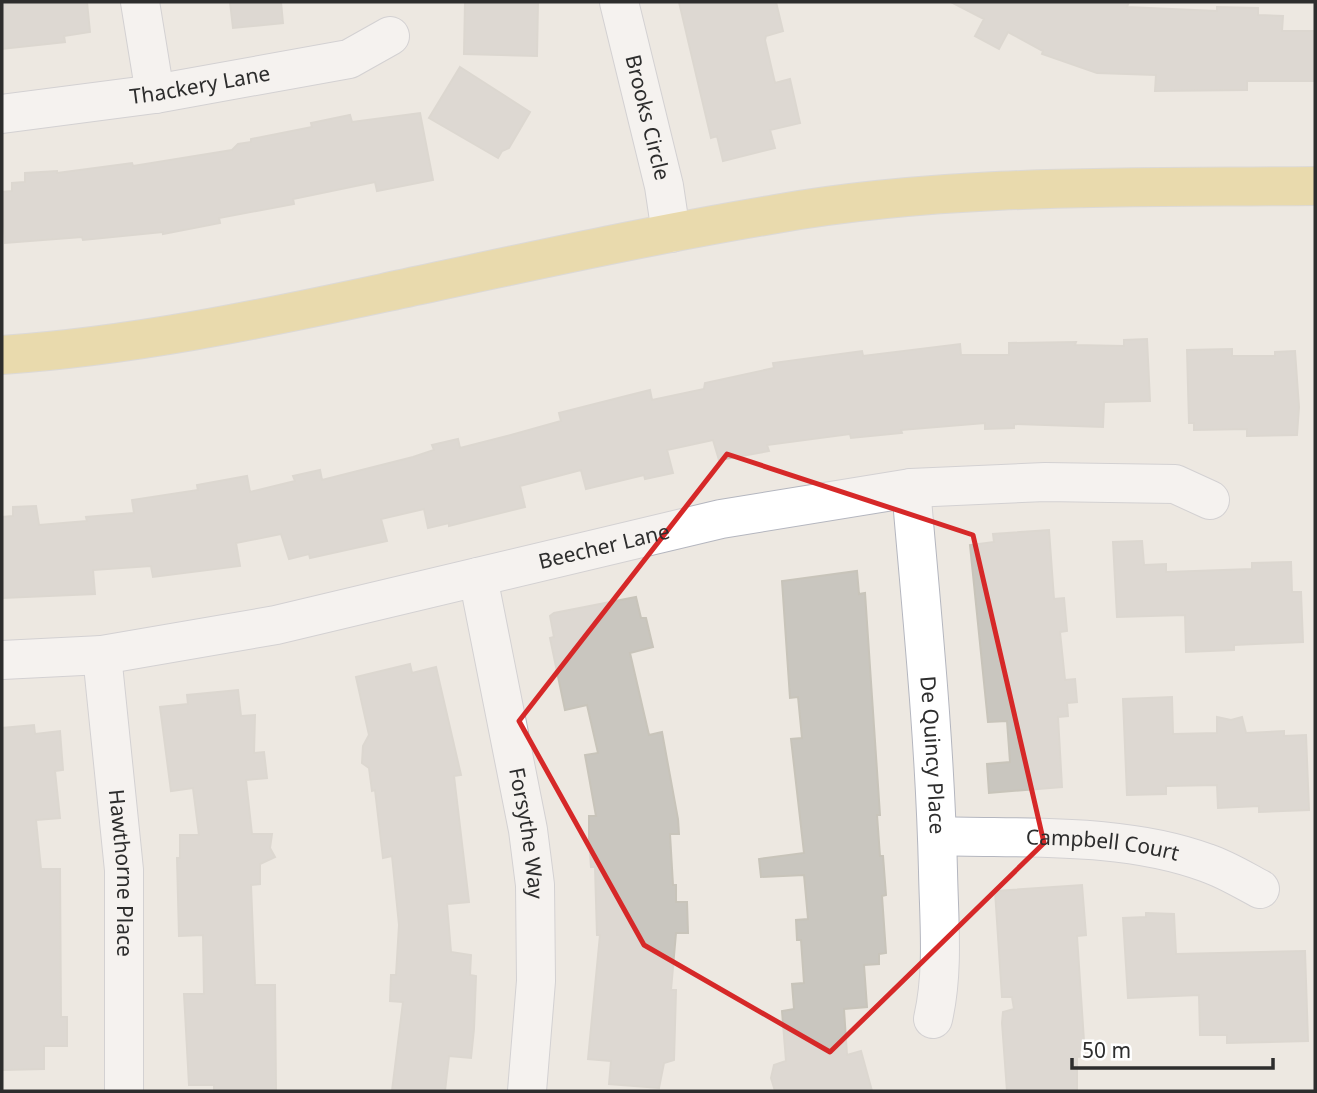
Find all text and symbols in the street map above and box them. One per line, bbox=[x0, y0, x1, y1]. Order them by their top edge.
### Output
street label: Brooks Circle bbox=[619, 52, 677, 183]
street label: Thackery Lane bbox=[128, 59, 272, 110]
street label: Beecher Lane bbox=[535, 517, 672, 575]
street label: De Quincy Place bbox=[914, 675, 952, 835]
street label: Forsythe Way bbox=[503, 765, 550, 899]
street label: Hawthorne Place bbox=[103, 788, 139, 957]
street label: Campbell Court bbox=[1026, 822, 1183, 867]
scale bar bbox=[1072, 1026, 1273, 1070]
text: 50 m bbox=[1082, 1036, 1131, 1064]

